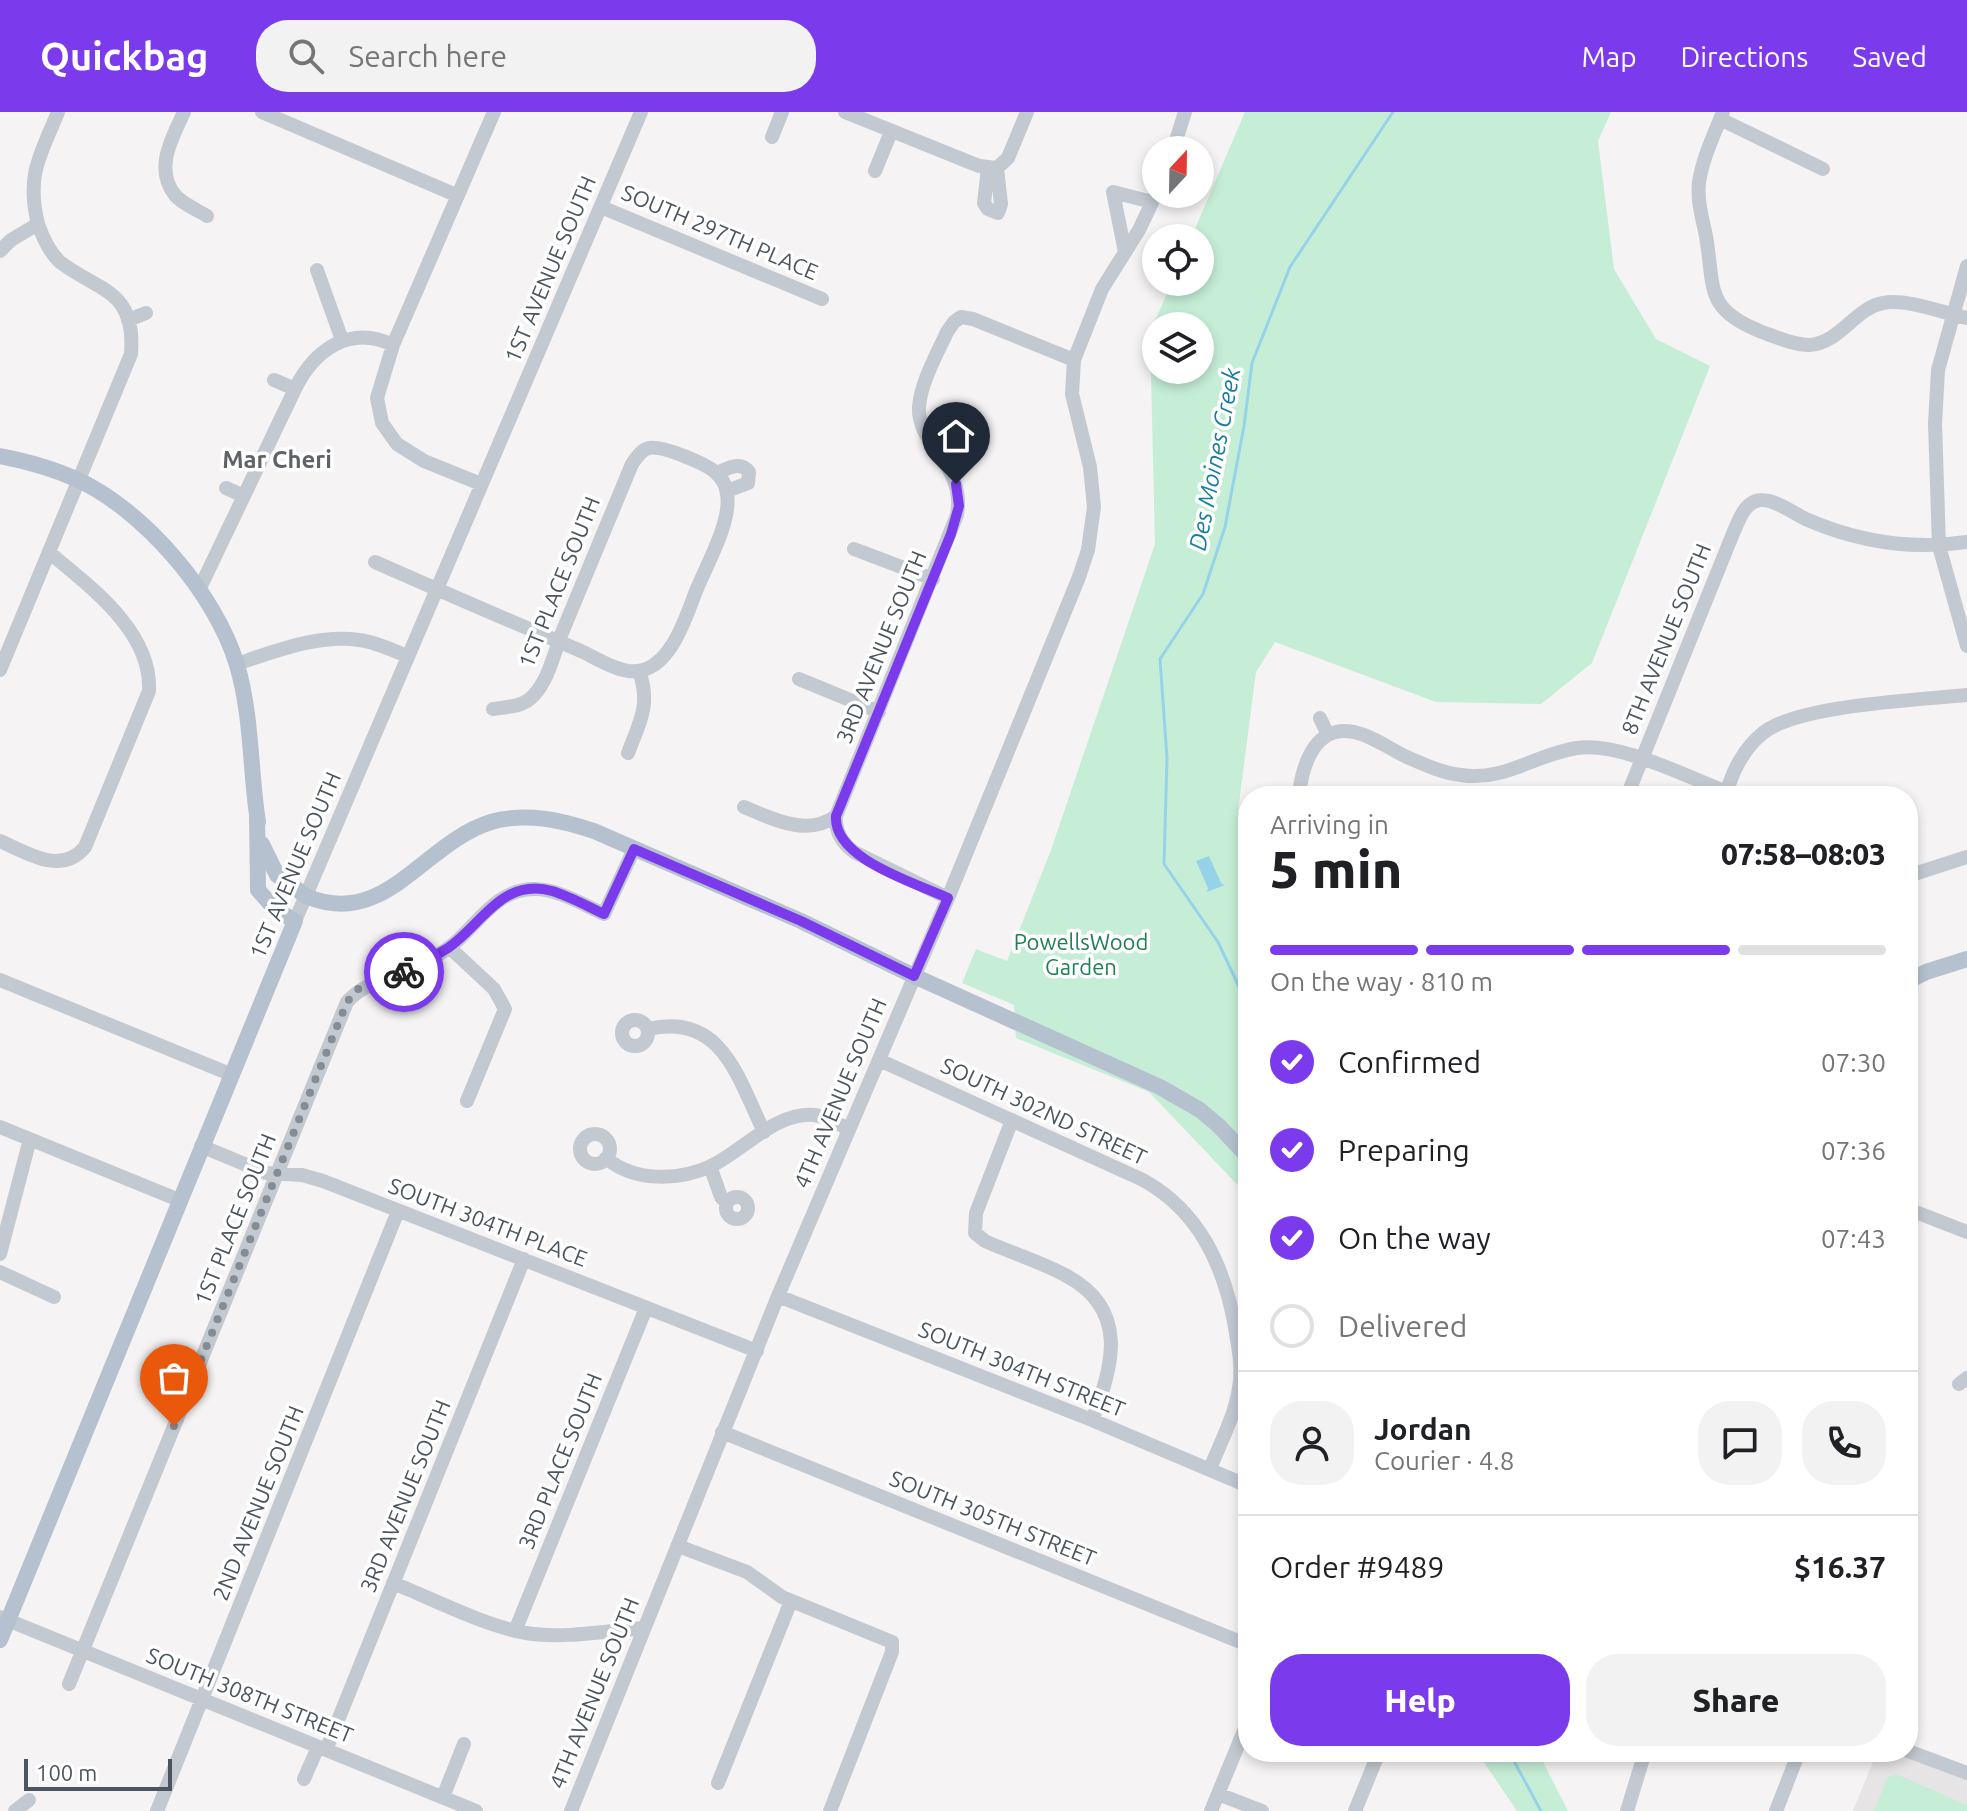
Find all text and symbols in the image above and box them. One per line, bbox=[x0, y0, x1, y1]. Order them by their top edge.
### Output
search box bbox=[256, 20, 816, 92]
icon: search bbox=[284, 34, 328, 78]
text: Quickbag bbox=[40, 35, 208, 77]
text: Search here bbox=[348, 39, 507, 73]
text: Map bbox=[1581, 41, 1637, 72]
text: Directions bbox=[1681, 41, 1808, 72]
text: Saved bbox=[1852, 41, 1927, 72]
north arrow bbox=[1142, 136, 1214, 208]
map controls bbox=[1142, 136, 1214, 384]
street label: 1ST AVENUE SOUTH bbox=[499, 172, 600, 366]
street label: SOUTH 297TH PLACE bbox=[618, 179, 822, 284]
button: locate bbox=[1142, 224, 1214, 296]
button: layers bbox=[1142, 312, 1214, 384]
water label: Des Moines Creek bbox=[1184, 365, 1246, 553]
pin bbox=[922, 402, 990, 484]
icon: home bbox=[934, 414, 978, 458]
district label: Mar Cheri bbox=[222, 446, 332, 473]
street label: 1ST PLACE SOUTH bbox=[513, 493, 604, 671]
street label: 8TH AVENUE SOUTH bbox=[1616, 540, 1715, 738]
street label: 3RD AVENUE SOUTH bbox=[830, 547, 931, 747]
street label: 1ST AVENUE SOUTH bbox=[244, 768, 345, 962]
text: Arriving in bbox=[1270, 810, 1389, 839]
text: 07:58–08:03 bbox=[1721, 837, 1886, 871]
text: 5 min bbox=[1270, 840, 1402, 898]
park label: PowellsWood Garden bbox=[1014, 929, 1148, 979]
courier bbox=[364, 932, 444, 1012]
icon: bike bbox=[382, 950, 426, 994]
text: On the way · 810 m bbox=[1270, 967, 1493, 996]
street label: 4TH AVENUE SOUTH bbox=[788, 994, 891, 1191]
icon: check bbox=[1270, 1040, 1314, 1084]
text: Confirmed bbox=[1338, 1045, 1481, 1079]
text: 07:30 bbox=[1821, 1048, 1886, 1077]
street label: SOUTH 302ND STREET bbox=[937, 1052, 1151, 1169]
icon: check bbox=[1270, 1128, 1314, 1172]
street label: 1ST PLACE SOUTH bbox=[189, 1130, 280, 1308]
text: Preparing bbox=[1338, 1133, 1470, 1167]
text: 07:36 bbox=[1821, 1136, 1886, 1165]
street label: SOUTH 304TH PLACE bbox=[385, 1172, 591, 1271]
icon: check bbox=[1270, 1216, 1314, 1260]
text: On the way bbox=[1338, 1221, 1491, 1255]
text: 07:43 bbox=[1821, 1224, 1886, 1253]
text: Delivered bbox=[1338, 1309, 1467, 1343]
street label: SOUTH 304TH STREET bbox=[915, 1316, 1129, 1421]
pin bbox=[140, 1344, 208, 1426]
icon: bag bbox=[152, 1356, 196, 1400]
street label: 3RD PLACE SOUTH bbox=[513, 1369, 606, 1553]
street label: 3RD AVENUE SOUTH bbox=[354, 1396, 455, 1596]
button: person bbox=[1270, 1401, 1354, 1485]
button: chat bbox=[1698, 1401, 1782, 1485]
button: phone bbox=[1802, 1401, 1886, 1485]
street label: 2ND AVENUE SOUTH bbox=[207, 1402, 308, 1604]
text: Jordan bbox=[1374, 1412, 1472, 1446]
text: Courier · 4.8 bbox=[1374, 1446, 1514, 1475]
street label: SOUTH 305TH STREET bbox=[886, 1465, 1100, 1570]
text: Order #9489 bbox=[1270, 1550, 1444, 1584]
text: $16.37 bbox=[1794, 1550, 1886, 1584]
street label: 4TH AVENUE SOUTH bbox=[544, 1594, 643, 1792]
street label: SOUTH 308TH STREET bbox=[143, 1642, 357, 1747]
button: Help bbox=[1270, 1654, 1570, 1746]
button: Share bbox=[1586, 1654, 1886, 1746]
scale bar bbox=[24, 1755, 172, 1791]
text: 100 m bbox=[36, 1760, 97, 1785]

